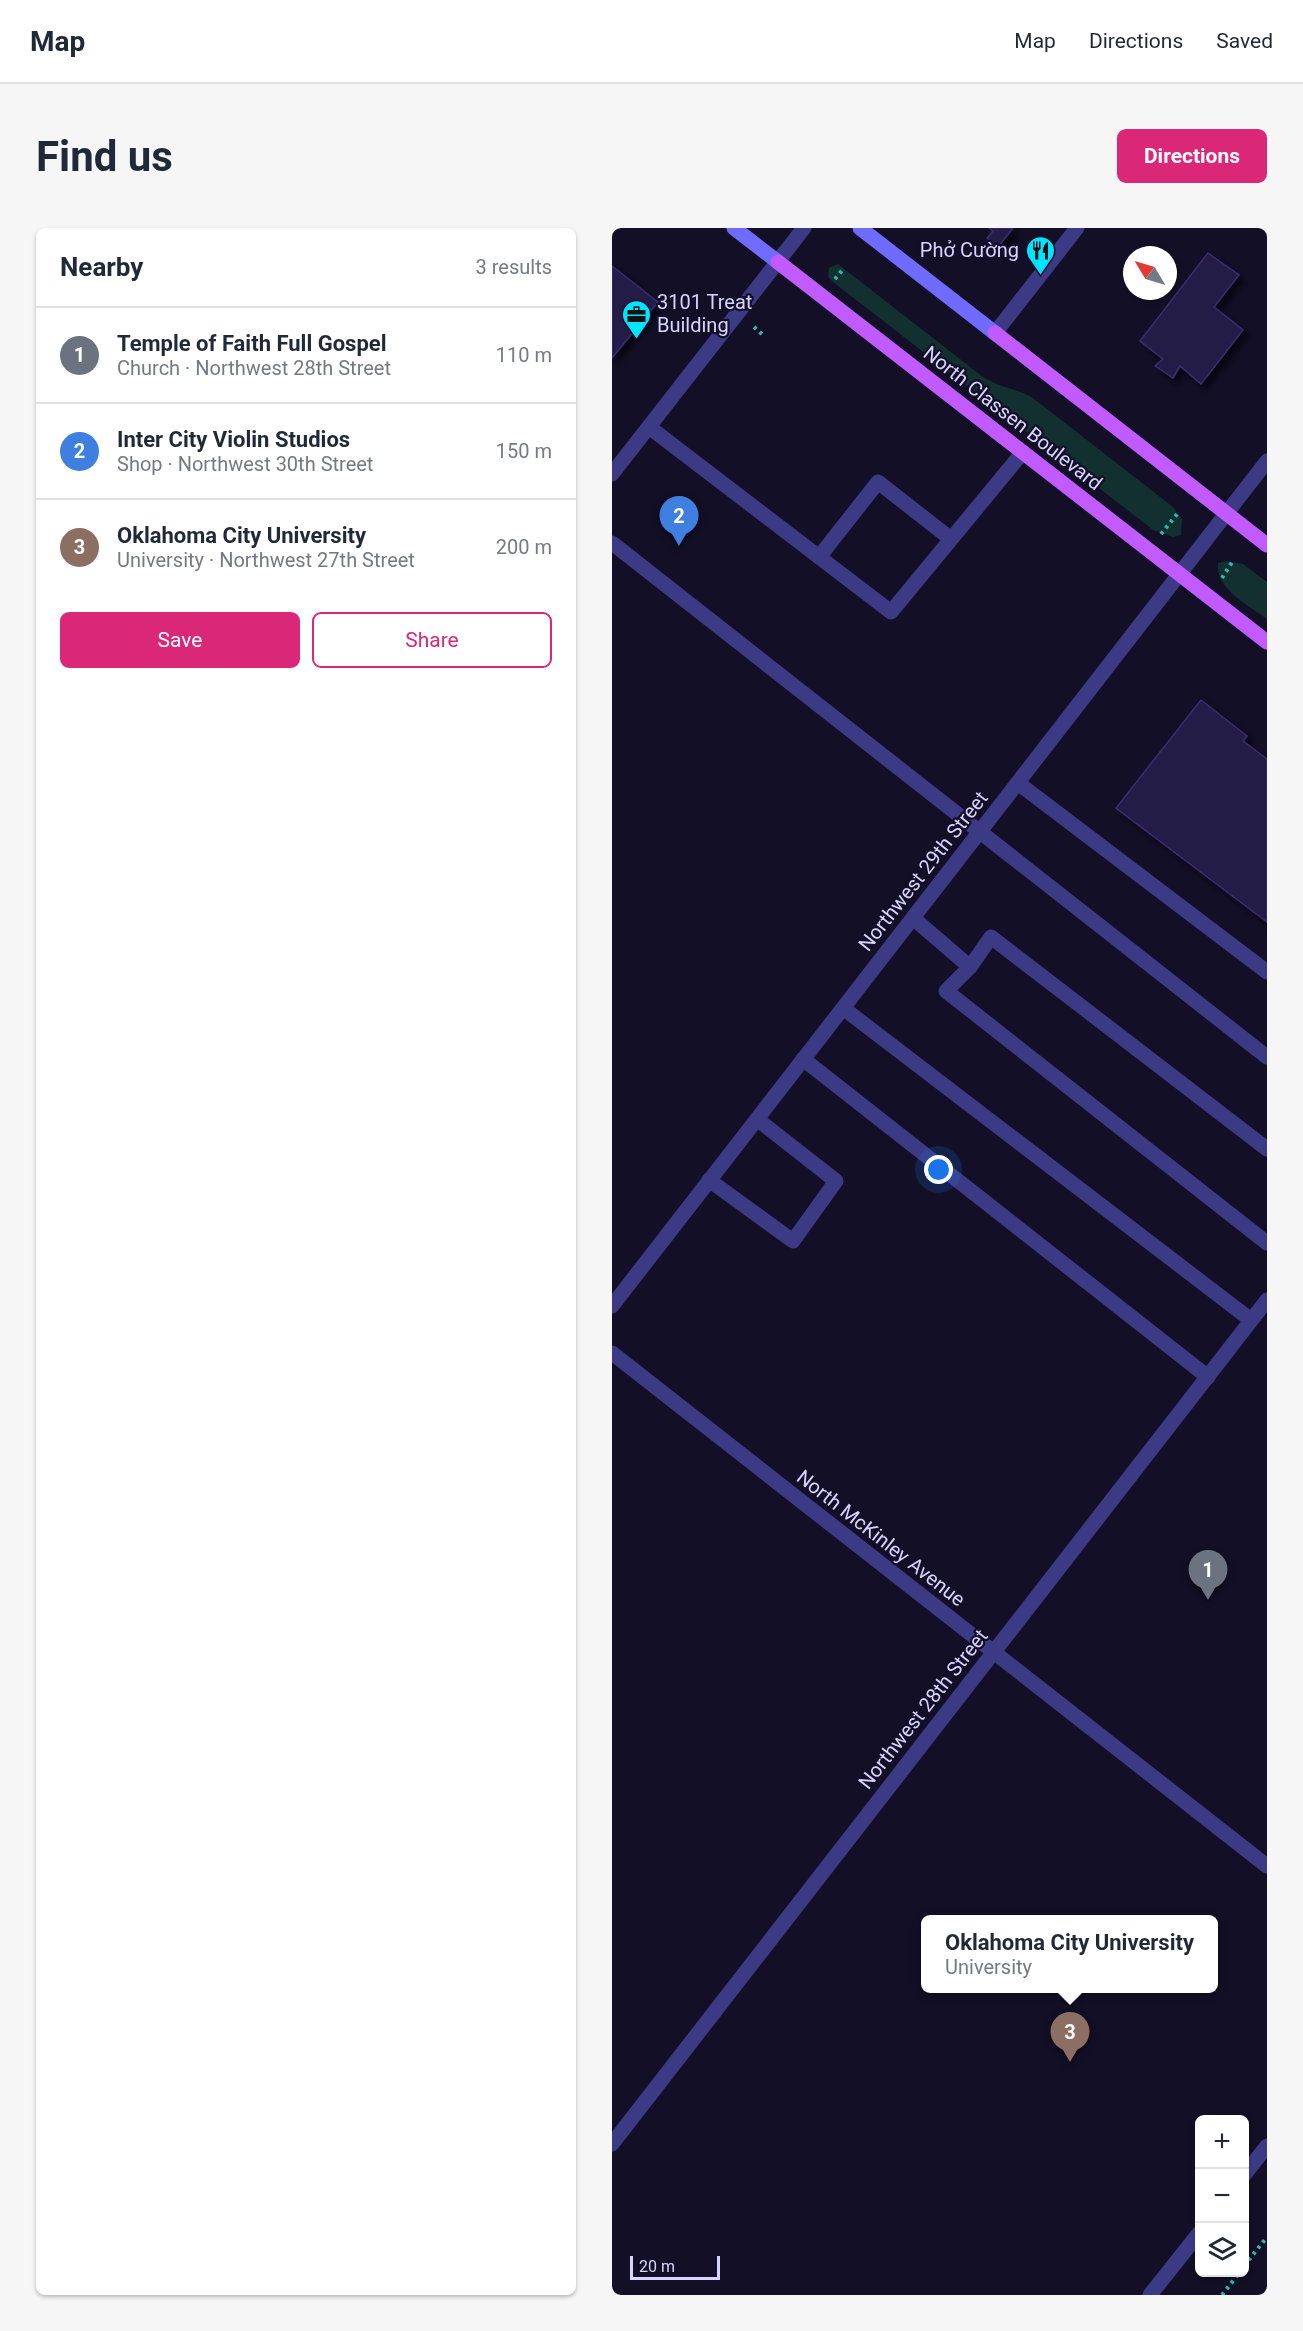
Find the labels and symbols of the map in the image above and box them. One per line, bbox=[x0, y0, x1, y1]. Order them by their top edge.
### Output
restaurant icon: Phở Cường bbox=[1024, 234, 1056, 276]
place label: Phở Cường bbox=[920, 238, 1019, 262]
north arrow bbox=[1123, 246, 1177, 300]
place label: 3101 Treat Building bbox=[657, 290, 752, 337]
office icon: 3101 Treat Building bbox=[620, 298, 652, 340]
street label: North Classen Boulevard bbox=[919, 341, 1107, 495]
pin: 2 bbox=[660, 496, 698, 546]
street label: Northwest 29th Street bbox=[853, 786, 993, 956]
your location bbox=[924, 1155, 953, 1184]
street label: North McKinley Avenue bbox=[792, 1465, 970, 1611]
pin: 1 bbox=[1188, 1550, 1228, 1600]
street label: Northwest 28th Street bbox=[853, 1624, 993, 1794]
pin: 3 bbox=[1050, 2012, 1090, 2062]
scale bar bbox=[630, 2253, 720, 2280]

